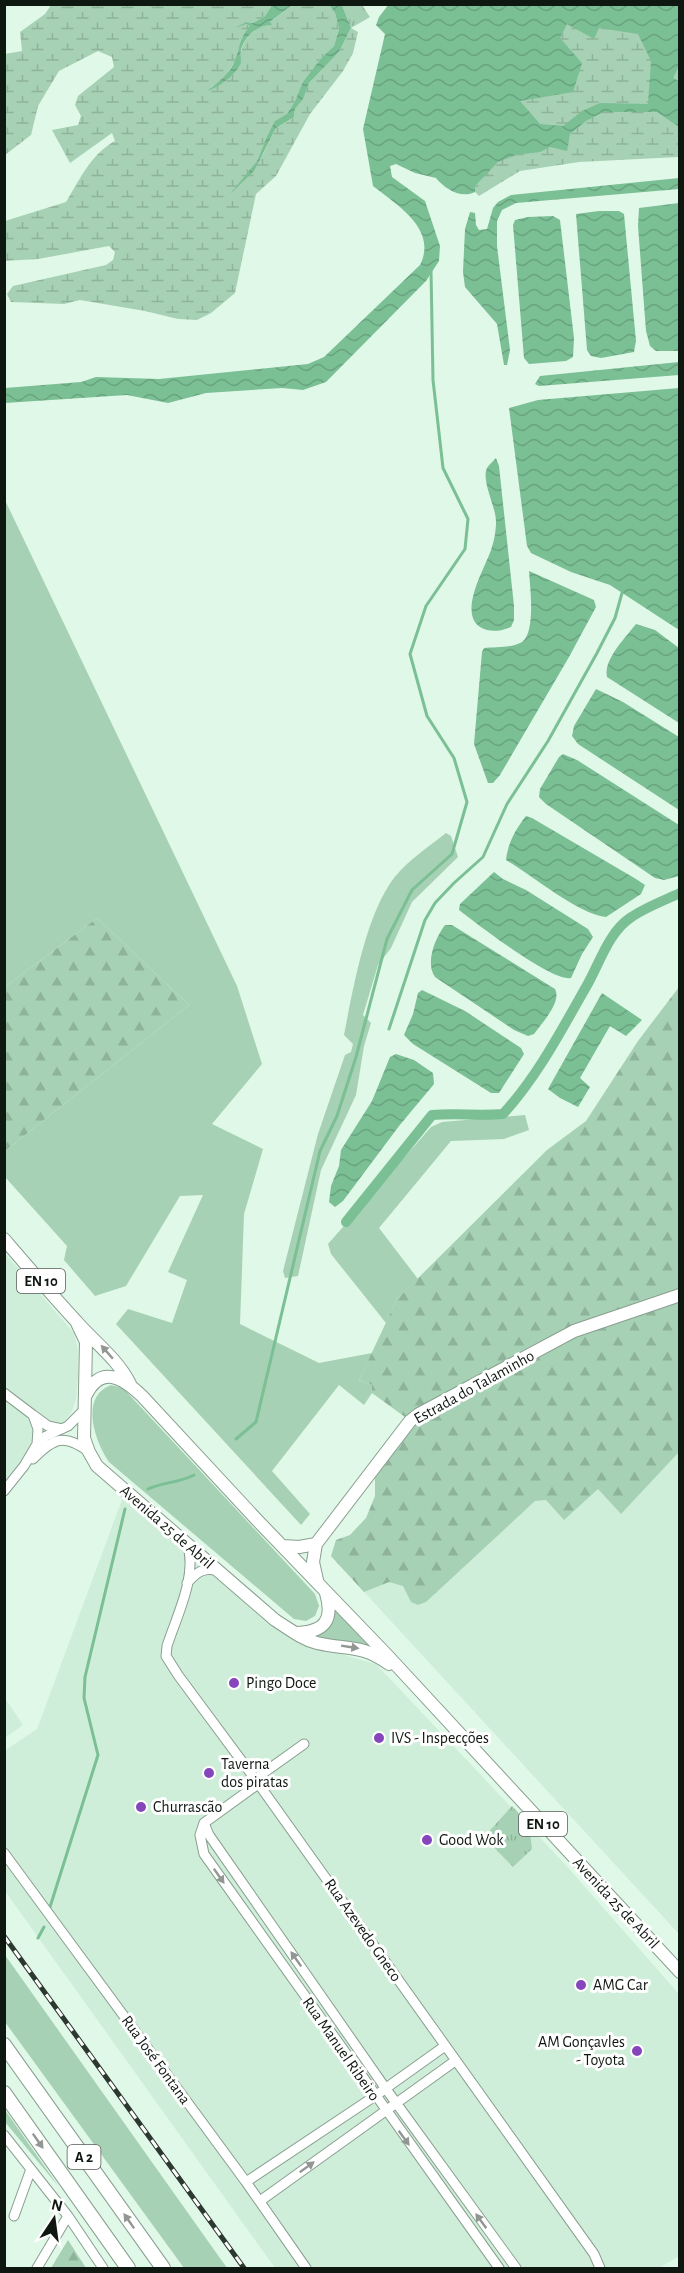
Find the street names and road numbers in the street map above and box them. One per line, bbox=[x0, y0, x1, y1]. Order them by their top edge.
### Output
road number: EN 10 bbox=[17, 1269, 65, 1293]
street label: Estrada do Talaminho bbox=[411, 1347, 537, 1427]
street label: Avenida 25 de Abril bbox=[117, 1482, 217, 1572]
road number: EN 10 bbox=[519, 1812, 567, 1836]
street label: Avenida 25 de Abril bbox=[570, 1854, 662, 1952]
street label: Rua Azevedo Gneco bbox=[322, 1876, 404, 1984]
street label: Rua Manuel Ribeiro bbox=[299, 1994, 383, 2104]
street label: Rua José Fontana bbox=[119, 2013, 193, 2107]
road number: A 2 bbox=[68, 2145, 100, 2169]

